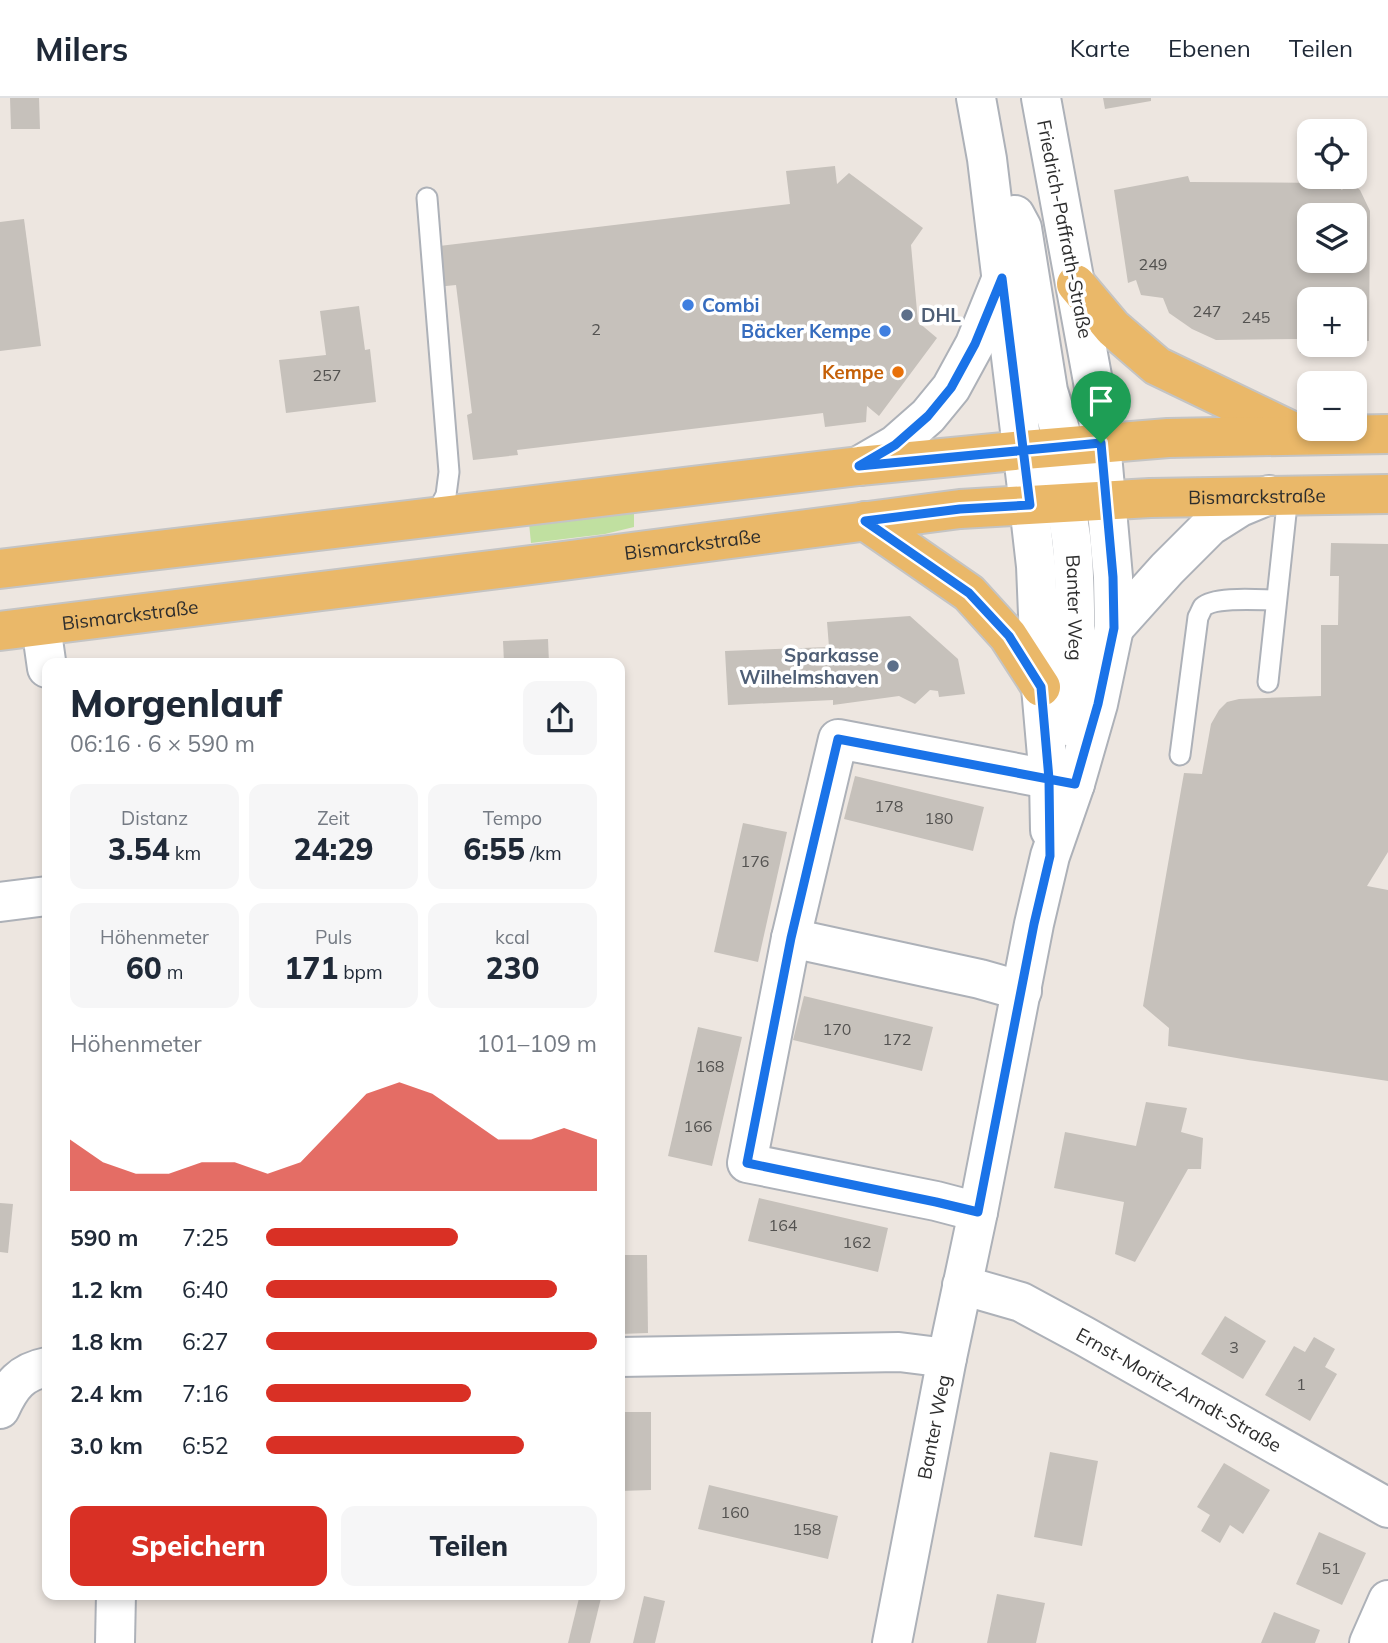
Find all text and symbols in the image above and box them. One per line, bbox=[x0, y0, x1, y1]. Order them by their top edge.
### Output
text: Milers bbox=[35, 28, 128, 69]
text: Karte bbox=[1070, 33, 1130, 63]
text: Ebenen bbox=[1168, 33, 1251, 63]
text: Teilen bbox=[1289, 33, 1353, 63]
street label: Friedrich-Paffrath-Straße bbox=[1032, 118, 1098, 340]
map controls bbox=[1297, 119, 1367, 441]
button: locate bbox=[1297, 119, 1367, 189]
button: layers bbox=[1297, 203, 1367, 273]
house number: 249 bbox=[1139, 254, 1167, 274]
button: + bbox=[1297, 287, 1367, 357]
place label: Combi bbox=[702, 293, 759, 317]
marker: Combi bbox=[680, 297, 696, 313]
house number: 247 bbox=[1193, 301, 1221, 321]
place label: DHL bbox=[921, 303, 961, 327]
marker: DHL bbox=[899, 307, 915, 323]
house number: 245 bbox=[1242, 307, 1270, 327]
house number: 2 bbox=[591, 319, 601, 339]
place label: Bäcker Kempe bbox=[741, 319, 871, 343]
marker: Bäcker Kempe bbox=[877, 323, 893, 339]
place label: Kempe bbox=[822, 360, 884, 384]
marker: Kempe bbox=[890, 364, 906, 380]
house number: 257 bbox=[313, 365, 341, 385]
pin bbox=[1071, 371, 1131, 443]
button: − bbox=[1297, 371, 1367, 441]
icon: arrive bbox=[1082, 382, 1120, 420]
street label: Bismarckstraße bbox=[1188, 483, 1326, 509]
street label: Bismarckstraße bbox=[623, 523, 762, 565]
street label: Banter Weg bbox=[1061, 554, 1088, 661]
street label: Bismarckstraße bbox=[60, 594, 200, 635]
place label: Sparkasse Wilhelmshaven bbox=[739, 643, 879, 689]
marker: Sparkasse Wilhelmshaven bbox=[885, 658, 901, 674]
text: Morgenlauf bbox=[70, 679, 282, 727]
button: share bbox=[523, 681, 597, 755]
text: 06:16 · 6 × 590 m bbox=[70, 729, 255, 758]
house number: 178 bbox=[875, 796, 903, 816]
text: Distanz bbox=[121, 806, 188, 830]
text: Zeit bbox=[317, 806, 350, 830]
text: Tempo bbox=[483, 806, 542, 830]
house number: 180 bbox=[925, 808, 953, 828]
text: 3.54 bbox=[108, 830, 170, 868]
text: 24:29 bbox=[294, 830, 373, 868]
text: 6:55 bbox=[463, 830, 525, 868]
text: km bbox=[170, 841, 201, 865]
text: /km bbox=[525, 841, 562, 865]
house number: 176 bbox=[741, 851, 769, 871]
text: Höhenmeter bbox=[100, 925, 209, 949]
text: Puls bbox=[315, 925, 352, 949]
text: kcal bbox=[495, 925, 530, 949]
text: 60 bbox=[126, 949, 162, 987]
text: 171 bbox=[284, 949, 338, 987]
text: 230 bbox=[486, 949, 540, 987]
text: m bbox=[162, 960, 183, 984]
text: bpm bbox=[338, 960, 383, 984]
house number: 170 bbox=[823, 1019, 851, 1039]
text: Höhenmeter bbox=[70, 1029, 202, 1058]
text: 101–109 m bbox=[476, 1029, 597, 1058]
house number: 172 bbox=[883, 1029, 911, 1049]
house number: 168 bbox=[696, 1056, 724, 1076]
house number: 166 bbox=[684, 1116, 712, 1136]
house number: 164 bbox=[769, 1215, 798, 1235]
text: 590 m bbox=[70, 1223, 138, 1252]
text: 7:25 bbox=[182, 1223, 229, 1252]
house number: 162 bbox=[843, 1232, 871, 1252]
text: 1.2 km bbox=[70, 1275, 143, 1304]
text: 6:40 bbox=[182, 1275, 229, 1304]
street label: Ernst-Moritz-Arndt-Straße bbox=[1072, 1322, 1286, 1457]
text: 1.8 km bbox=[70, 1327, 143, 1356]
text: 6:27 bbox=[182, 1327, 229, 1356]
house number: 3 bbox=[1229, 1337, 1239, 1357]
street label: Banter Weg bbox=[912, 1373, 956, 1481]
house number: 1 bbox=[1296, 1374, 1306, 1394]
text: 2.4 km bbox=[70, 1379, 143, 1408]
text: 7:16 bbox=[182, 1379, 229, 1408]
text: 3.0 km bbox=[70, 1431, 143, 1460]
text: 6:52 bbox=[182, 1431, 229, 1460]
house number: 160 bbox=[721, 1502, 749, 1522]
button: Speichern bbox=[70, 1506, 327, 1586]
button: Teilen bbox=[341, 1506, 597, 1586]
house number: 158 bbox=[793, 1519, 821, 1539]
house number: 51 bbox=[1321, 1558, 1341, 1578]

